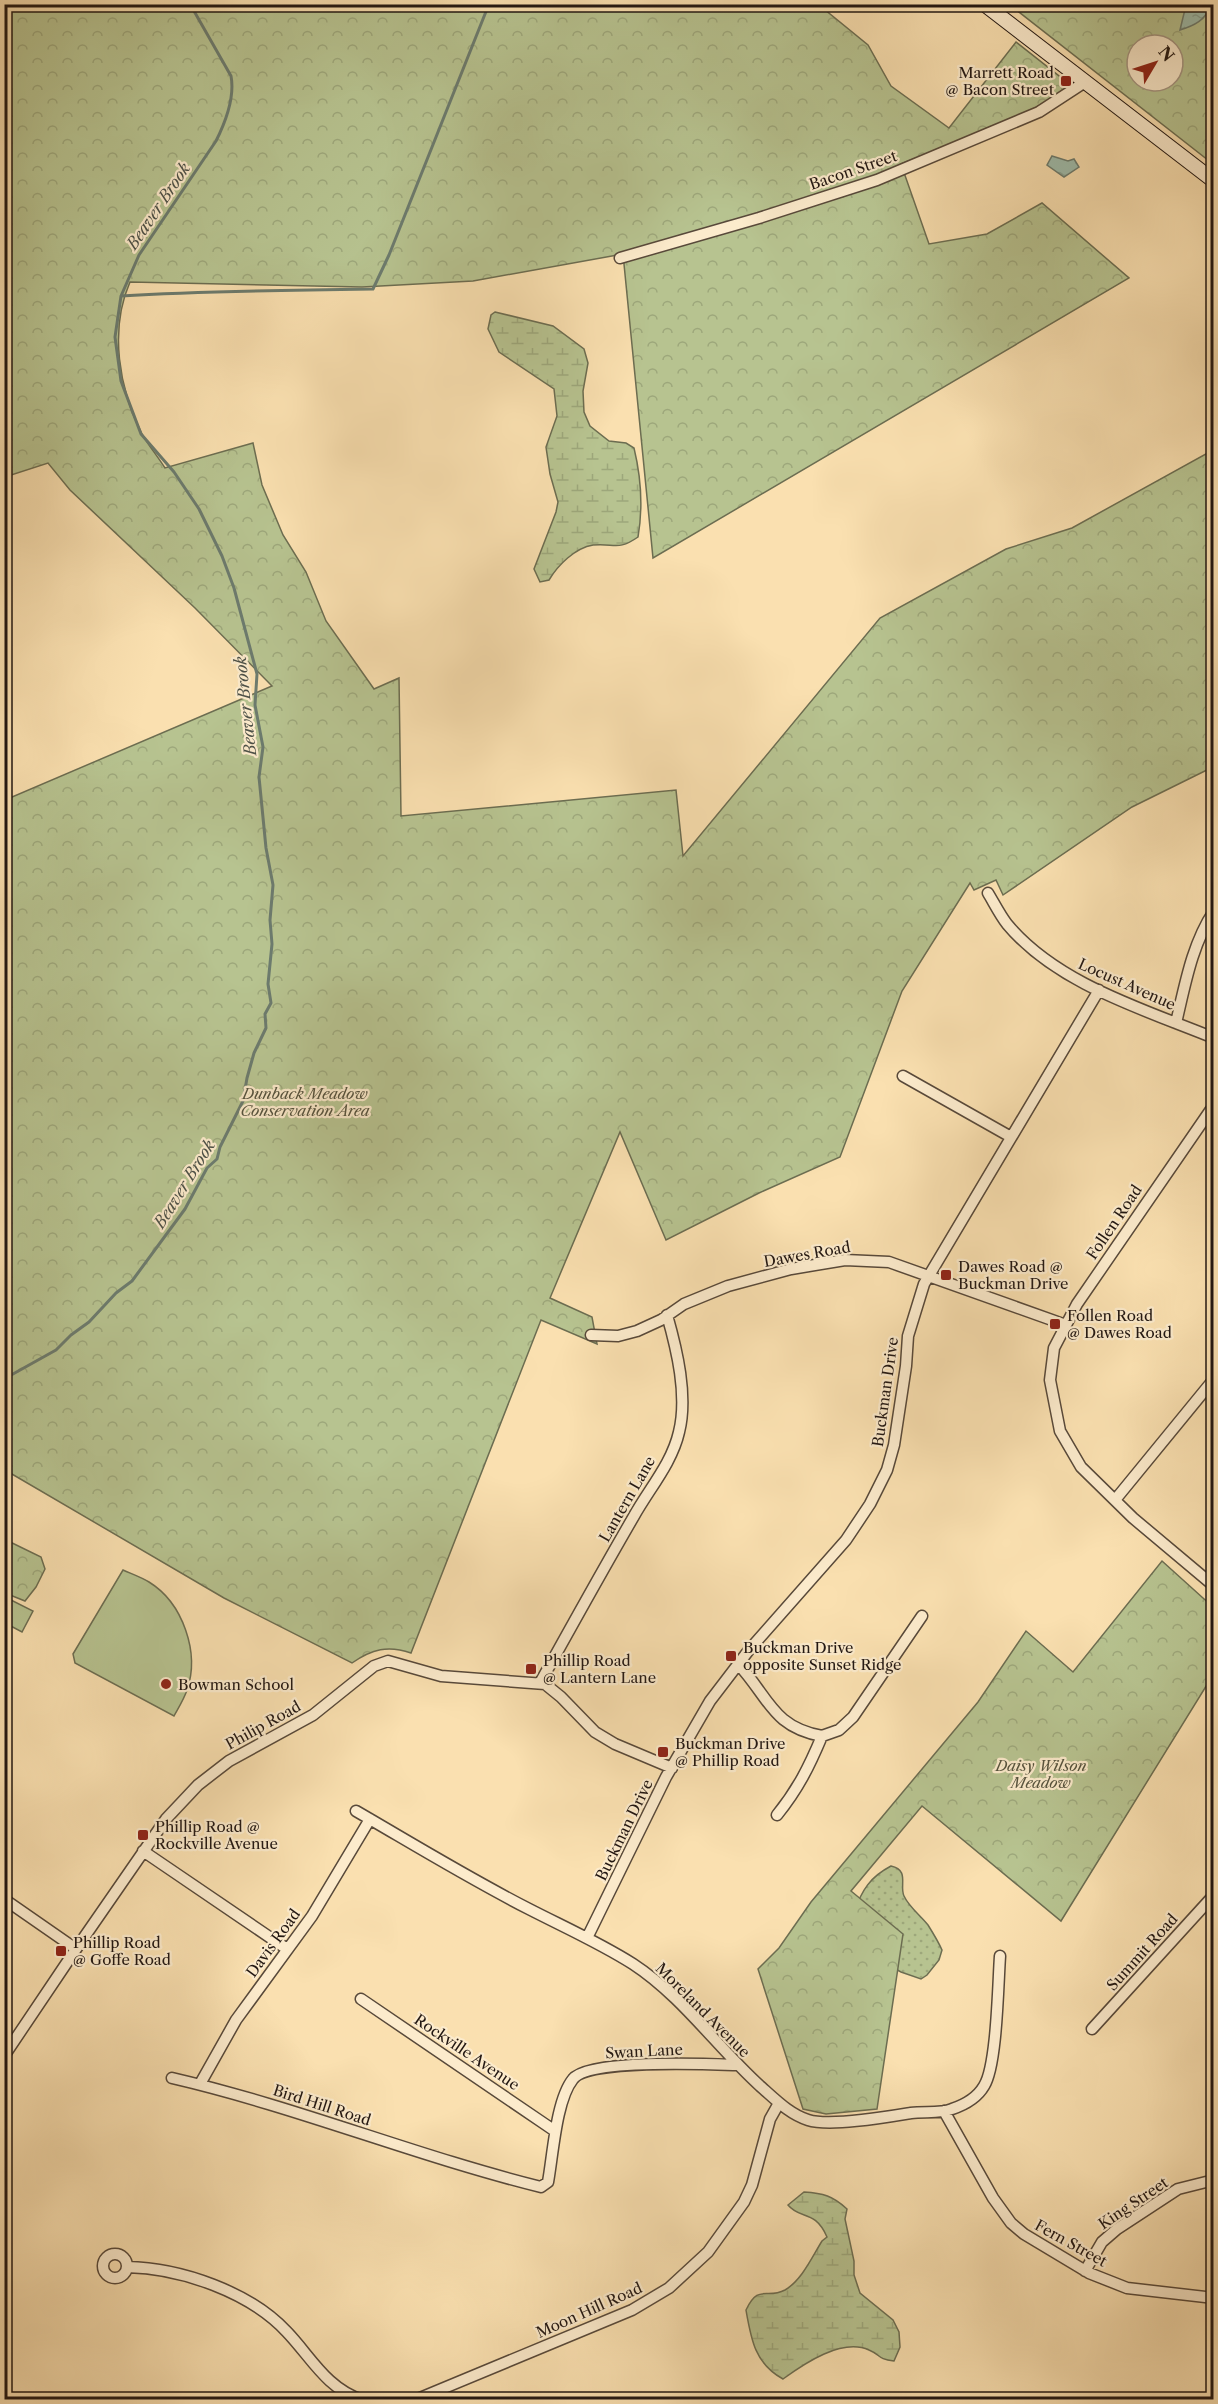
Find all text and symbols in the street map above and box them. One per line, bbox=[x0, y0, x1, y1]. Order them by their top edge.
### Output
north arrow bbox=[1125, 33, 1185, 93]
text: N bbox=[1155, 42, 1179, 65]
place label: Marrett Road @ Bacon Street bbox=[946, 63, 1055, 99]
marker: Marrett Road @ Bacon Street bbox=[1059, 74, 1073, 88]
street label: Bacon Street bbox=[807, 146, 900, 194]
water label: Beaver Brook bbox=[121, 158, 195, 255]
water label: Beaver Brook bbox=[230, 655, 260, 759]
street label: Locust Avenue bbox=[1075, 954, 1179, 1014]
park label: Dunback Meadow Conservation Area bbox=[240, 1084, 370, 1120]
water label: Beaver Brook bbox=[148, 1136, 219, 1233]
street label: Follen Road bbox=[1082, 1181, 1146, 1263]
street label: Dawes Road bbox=[762, 1237, 852, 1271]
place label: Dawes Road @ Buckman Drive bbox=[958, 1257, 1069, 1293]
marker: Dawes Road @ Buckman Drive bbox=[939, 1268, 953, 1282]
place label: Follen Road @ Dawes Road bbox=[1067, 1306, 1172, 1342]
marker: Follen Road @ Dawes Road bbox=[1048, 1317, 1062, 1331]
street label: Buckman Drive bbox=[868, 1336, 902, 1448]
street label: Lantern Lane bbox=[595, 1453, 659, 1545]
place label: Buckman Drive opposite Sunset Ridge bbox=[743, 1638, 901, 1674]
marker: Buckman Drive opposite Sunset Ridge bbox=[724, 1649, 738, 1663]
place label: Phillip Road @ Lantern Lane bbox=[543, 1651, 656, 1687]
marker: Phillip Road @ Lantern Lane bbox=[524, 1662, 538, 1676]
place label: Bowman School bbox=[178, 1675, 295, 1694]
marker: Bowman School bbox=[159, 1677, 173, 1691]
street label: Philip Road bbox=[222, 1697, 304, 1753]
place label: Buckman Drive @ Phillip Road bbox=[675, 1734, 786, 1770]
marker: Buckman Drive @ Phillip Road bbox=[656, 1745, 670, 1759]
park label: Daisy Wilson Meadow bbox=[994, 1756, 1087, 1792]
street label: Buckman Drive bbox=[591, 1776, 657, 1884]
place label: Phillip Road @ Rockville Avenue bbox=[155, 1817, 278, 1853]
marker: Phillip Road @ Rockville Avenue bbox=[136, 1828, 150, 1842]
street label: Davis Road bbox=[242, 1905, 304, 1981]
street label: Summit Road bbox=[1102, 1910, 1182, 1994]
place label: Phillip Road @ Goffe Road bbox=[73, 1933, 171, 1969]
marker: Phillip Road @ Goffe Road bbox=[54, 1944, 68, 1958]
street label: Moreland Avenue bbox=[652, 1959, 754, 2061]
street label: Rockville Avenue bbox=[411, 2010, 523, 2094]
street label: Swan Lane bbox=[605, 2039, 683, 2063]
street label: Bird Hill Road bbox=[271, 2080, 373, 2130]
street label: King Street bbox=[1095, 2172, 1172, 2233]
street label: Fern Street bbox=[1032, 2215, 1111, 2271]
street label: Moon Hill Road bbox=[533, 2278, 645, 2342]

